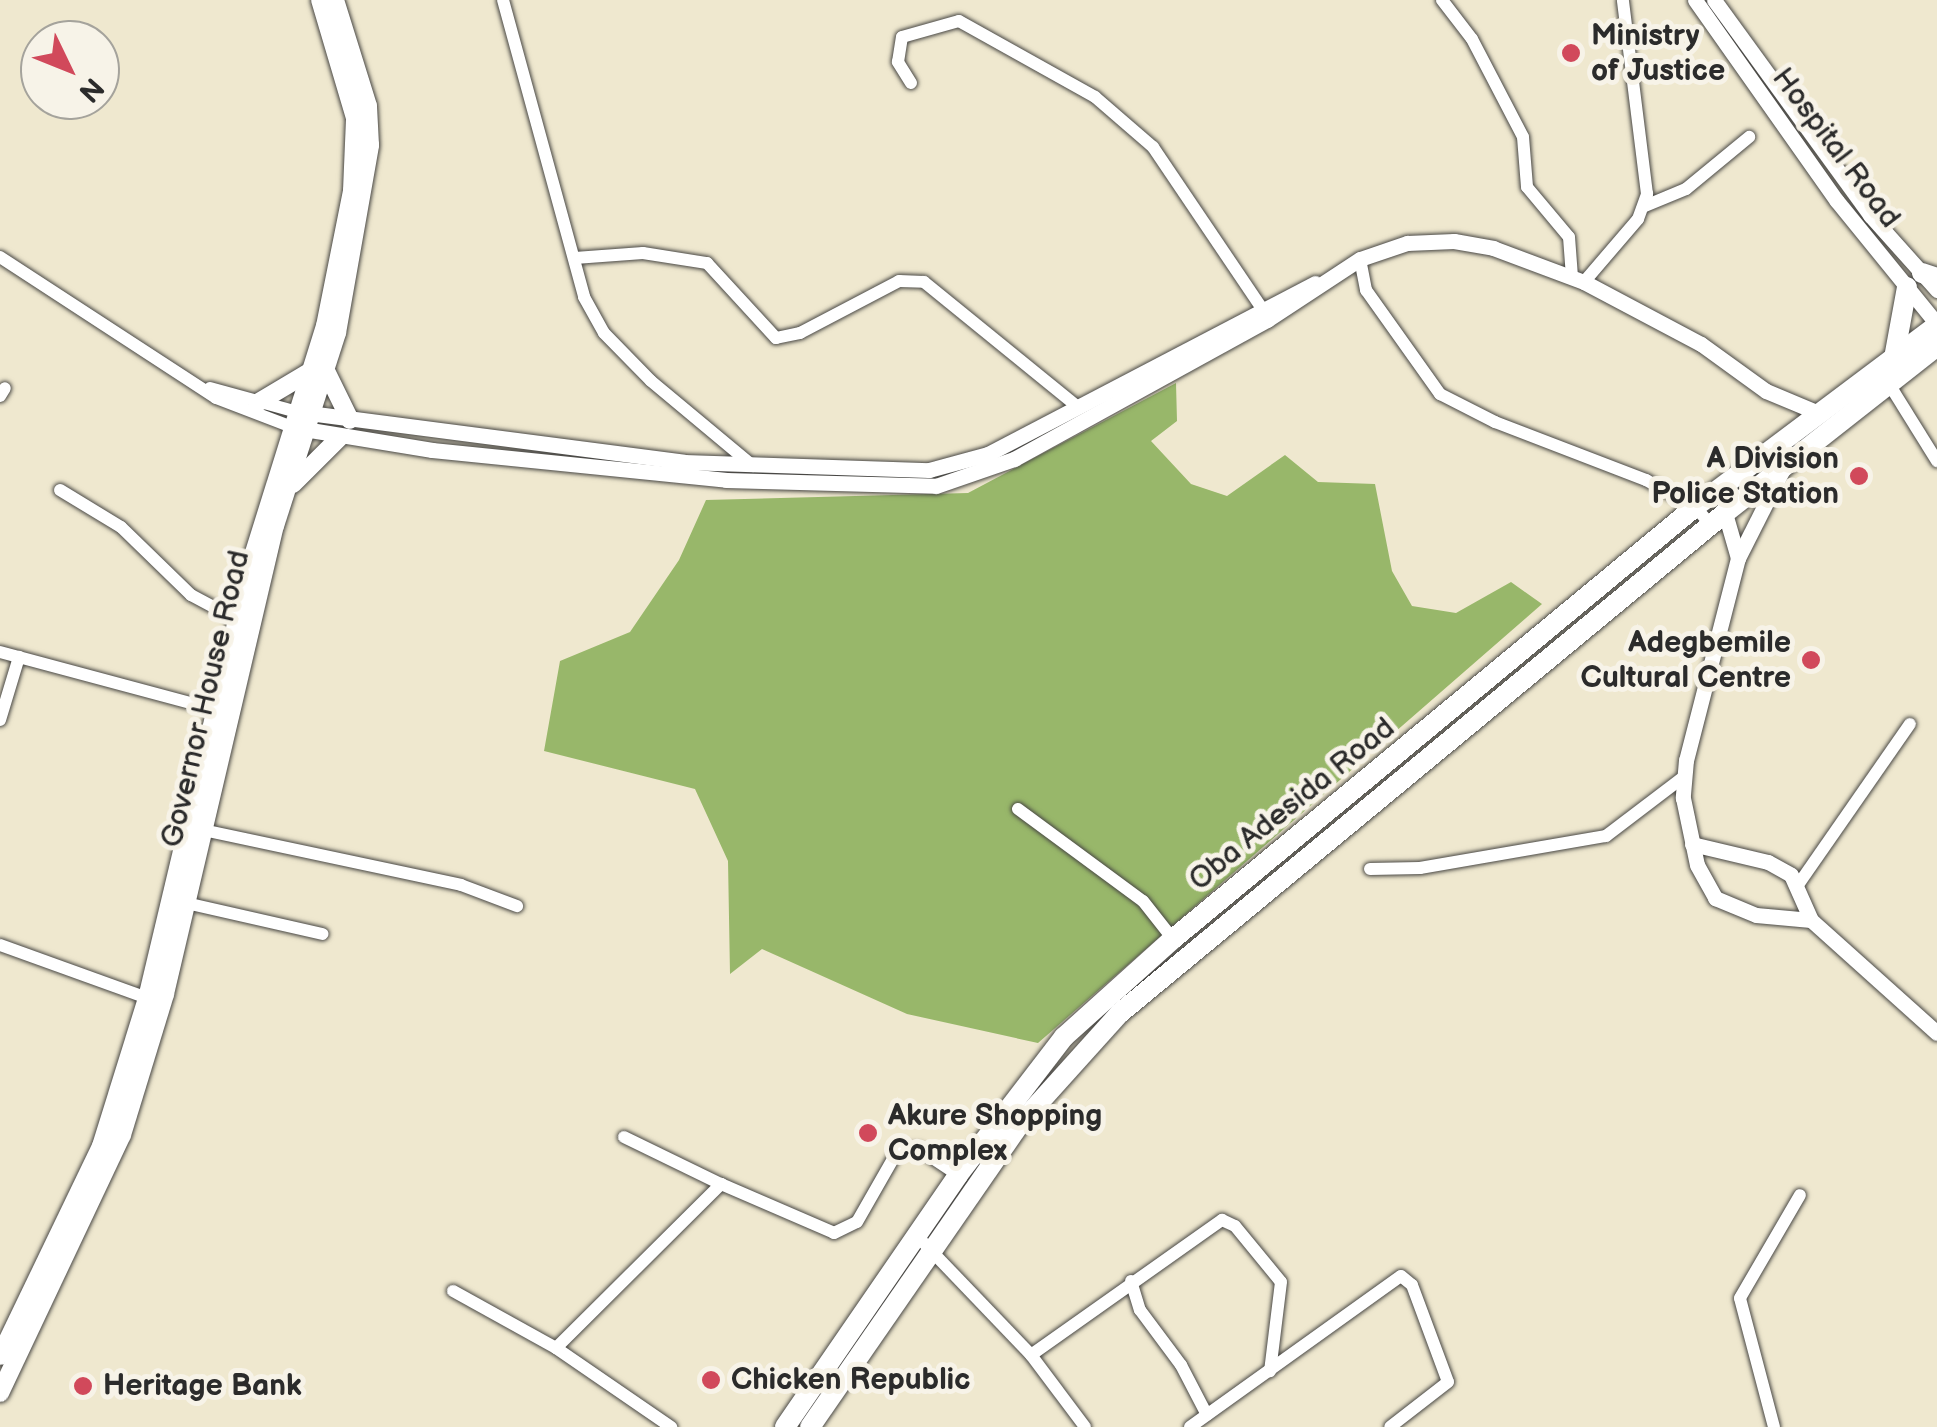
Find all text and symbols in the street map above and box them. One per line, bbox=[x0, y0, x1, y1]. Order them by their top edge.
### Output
place label: Ministry of Justice bbox=[1591, 18, 1725, 88]
north arrow bbox=[20, 20, 120, 120]
marker: Ministry of Justice bbox=[1560, 42, 1582, 64]
street label: Hospital Road bbox=[1764, 61, 1908, 235]
text: N bbox=[72, 70, 110, 108]
place label: A Division Police Station bbox=[1652, 441, 1839, 512]
marker: A Division Police Station bbox=[1848, 465, 1870, 487]
street label: Governor House Road bbox=[154, 547, 258, 851]
place label: Adegbemile Cultural Centre bbox=[1581, 625, 1791, 696]
marker: Adegbemile Cultural Centre bbox=[1800, 649, 1822, 671]
street label: Oba Adesida Road bbox=[1182, 710, 1402, 898]
place label: Akure Shopping Complex bbox=[888, 1098, 1102, 1168]
marker: Akure Shopping Complex bbox=[857, 1122, 879, 1144]
place label: Chicken Republic bbox=[731, 1362, 970, 1398]
place label: Heritage Bank bbox=[103, 1368, 302, 1404]
marker: Chicken Republic bbox=[700, 1369, 722, 1391]
marker: Heritage Bank bbox=[72, 1375, 94, 1397]

